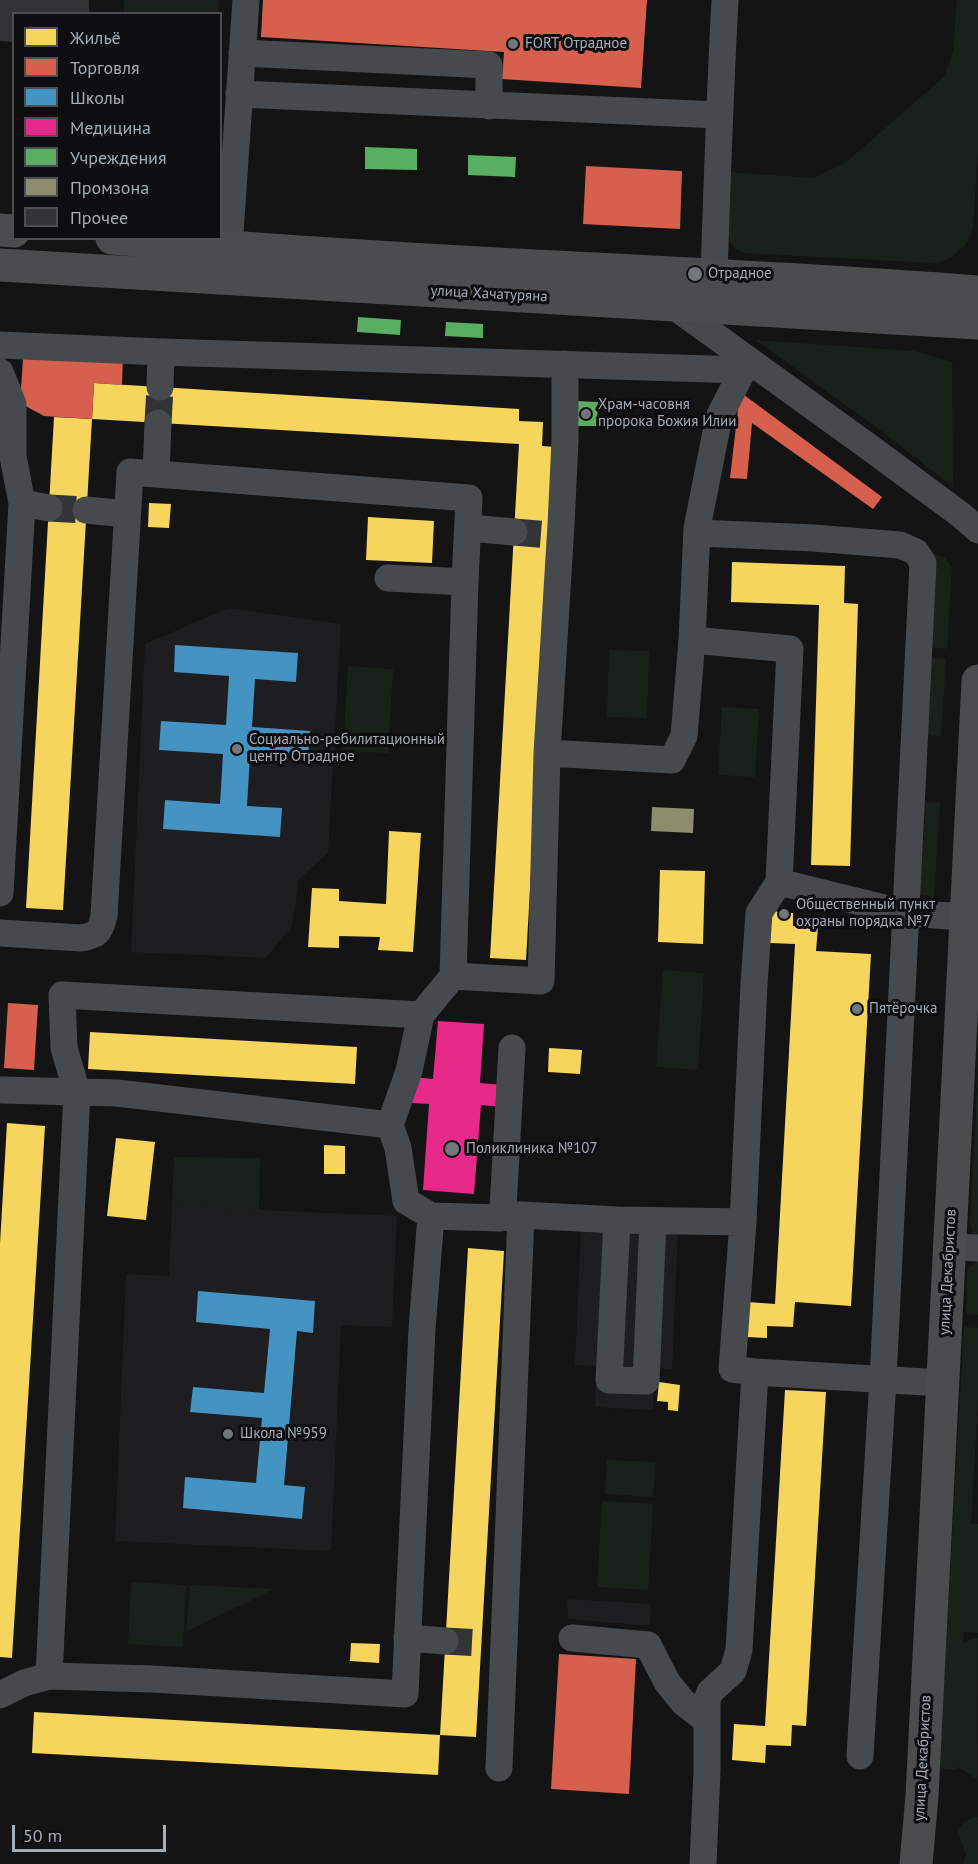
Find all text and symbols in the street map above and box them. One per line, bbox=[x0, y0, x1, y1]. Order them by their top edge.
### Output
legend bbox=[12, 12, 222, 240]
text: Жильё bbox=[70, 26, 121, 49]
place label: FORT Отрадное bbox=[525, 35, 627, 53]
marker: FORT Отрадное bbox=[506, 37, 520, 51]
text: Торговля bbox=[70, 56, 140, 79]
text: Школы bbox=[70, 86, 125, 109]
text: Медицина bbox=[70, 116, 151, 139]
text: Учреждения bbox=[70, 146, 167, 169]
text: Промзона bbox=[70, 176, 149, 199]
text: Прочее bbox=[70, 206, 128, 229]
marker: Отрадное bbox=[686, 265, 704, 283]
place label: Отрадное bbox=[708, 265, 772, 283]
street label: улица Хачатуряна bbox=[430, 282, 548, 306]
place label: Храм-часовня пророка Божия Илии bbox=[598, 396, 736, 431]
marker: Храм-часовня пророка Божия Илии bbox=[579, 407, 593, 421]
place label: Социально-ребилитационный центр Отрадное bbox=[249, 731, 445, 766]
marker: Социально-ребилитационный центр Отрадное bbox=[230, 742, 244, 756]
place label: Общественный пункт охраны порядка №7 bbox=[796, 896, 935, 931]
marker: Общественный пункт охраны порядка №7 bbox=[777, 907, 791, 921]
place label: Пятёрочка bbox=[869, 1000, 937, 1018]
marker: Пятёрочка bbox=[850, 1002, 864, 1016]
marker: Поликлиника №107 bbox=[443, 1140, 461, 1158]
place label: Поликлиника №107 bbox=[466, 1140, 598, 1158]
street label: улица Декабристов bbox=[936, 1209, 960, 1335]
place label: Школа №959 bbox=[240, 1425, 327, 1443]
marker: Школа №959 bbox=[221, 1427, 235, 1441]
street label: улица Декабристов bbox=[911, 1695, 935, 1821]
scale bar bbox=[15, 1813, 170, 1851]
text: 50 m bbox=[23, 1824, 62, 1847]

